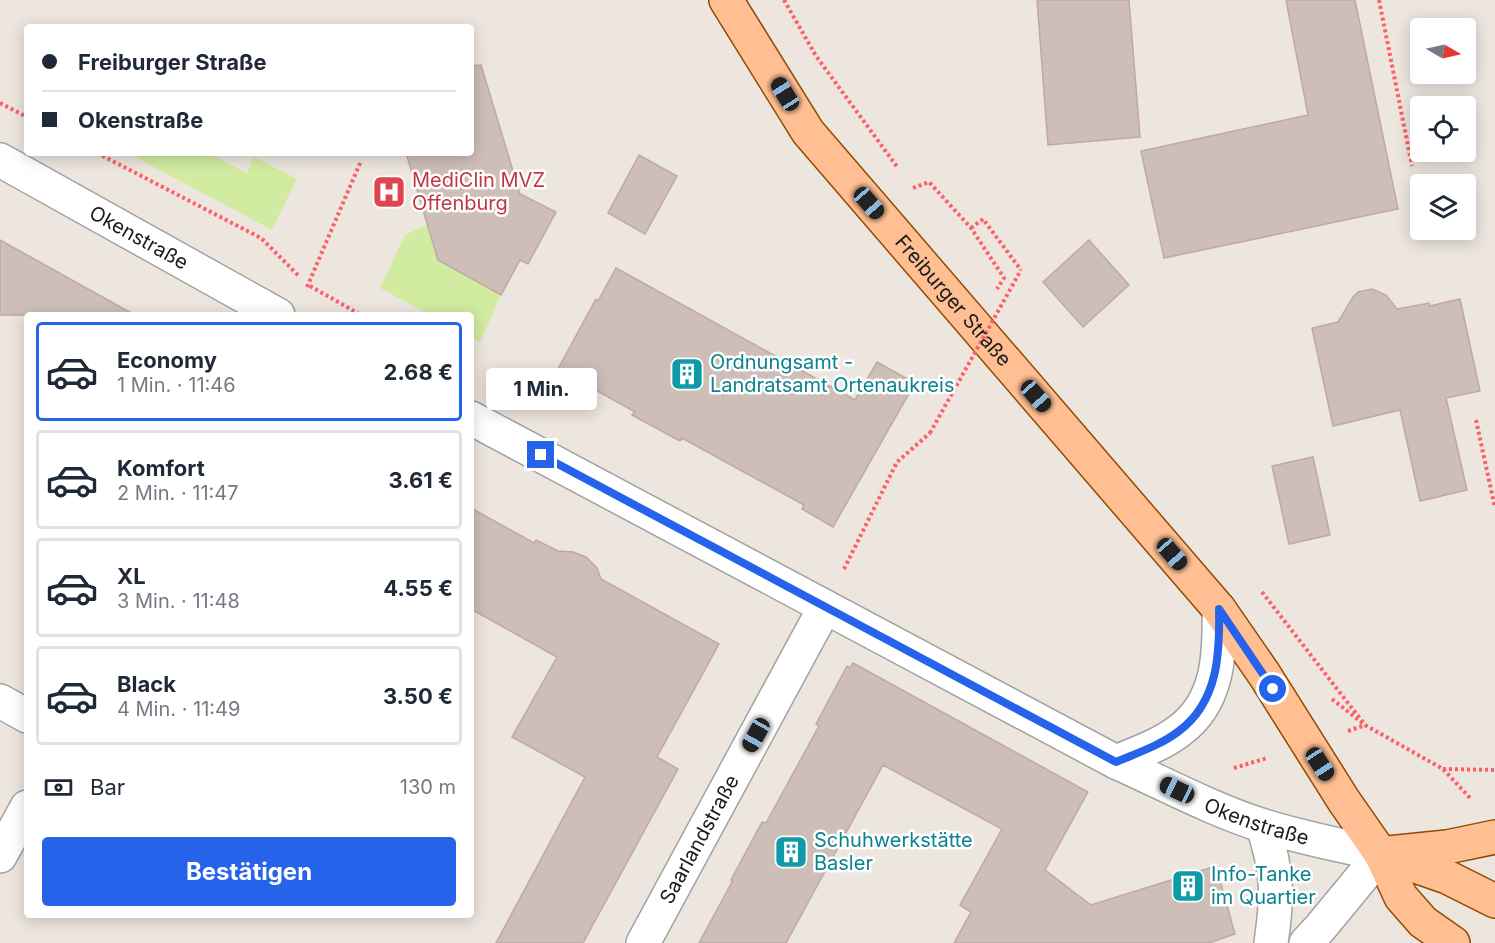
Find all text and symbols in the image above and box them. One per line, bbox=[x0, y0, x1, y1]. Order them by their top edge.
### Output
north arrow bbox=[1410, 18, 1476, 84]
map controls bbox=[1410, 18, 1476, 240]
text: Freiburger Straße bbox=[78, 49, 267, 75]
car bbox=[768, 74, 802, 114]
button: locate bbox=[1410, 96, 1476, 162]
text: Okenstraße bbox=[78, 107, 203, 133]
place label: MediClin MVZ Offenburg bbox=[412, 168, 545, 215]
hospital icon: MediClin MVZ Offenburg bbox=[371, 174, 407, 210]
button: layers bbox=[1410, 174, 1476, 240]
car bbox=[850, 184, 888, 222]
street label: Okenstraße bbox=[85, 200, 192, 274]
street label: Freiburger Straße bbox=[890, 230, 1016, 371]
icon: car bbox=[45, 345, 99, 399]
text: Economy bbox=[117, 347, 217, 373]
place label: Ordnungsamt - Landratsamt Ortenaukreis bbox=[710, 350, 954, 397]
building icon: Ordnungsamt - Landratsamt Ortenaukreis bbox=[669, 356, 705, 392]
text: 2.68 € bbox=[384, 359, 453, 385]
callout: 1 Min. bbox=[486, 368, 596, 410]
text: 1 Min. · 11:46 bbox=[117, 373, 236, 397]
text: 1 Min. bbox=[513, 377, 570, 401]
car bbox=[1017, 377, 1055, 415]
route end bbox=[527, 441, 554, 468]
icon: car bbox=[45, 453, 99, 507]
text: Komfort bbox=[117, 455, 205, 481]
text: 3.61 € bbox=[389, 467, 453, 493]
text: 2 Min. · 11:47 bbox=[117, 481, 239, 505]
car bbox=[1153, 535, 1191, 573]
icon: car bbox=[45, 561, 99, 615]
text: XL bbox=[117, 563, 146, 589]
text: 4.55 € bbox=[383, 575, 453, 601]
text: 3 Min. · 11:48 bbox=[117, 589, 240, 613]
icon: car bbox=[45, 669, 99, 723]
text: Black bbox=[117, 671, 176, 697]
route start bbox=[1259, 675, 1286, 702]
text: 3.50 € bbox=[383, 683, 453, 709]
text: 4 Min. · 11:49 bbox=[117, 697, 240, 721]
car bbox=[739, 715, 773, 755]
car bbox=[1303, 744, 1337, 784]
icon: cash bbox=[42, 771, 75, 804]
street label: Saarlandstraße bbox=[655, 771, 744, 908]
text: Bar bbox=[90, 774, 125, 800]
car bbox=[1157, 774, 1197, 806]
text: 130 m bbox=[400, 775, 456, 799]
street label: Okenstraße bbox=[1201, 792, 1311, 850]
place label: Schuhwerkstätte Basler bbox=[814, 828, 973, 875]
building icon: Schuhwerkstätte Basler bbox=[773, 834, 809, 870]
button: Bestätigen bbox=[42, 837, 456, 906]
place label: Info-Tanke im Quartier bbox=[1211, 862, 1316, 909]
building icon: Info-Tanke im Quartier bbox=[1170, 868, 1206, 904]

